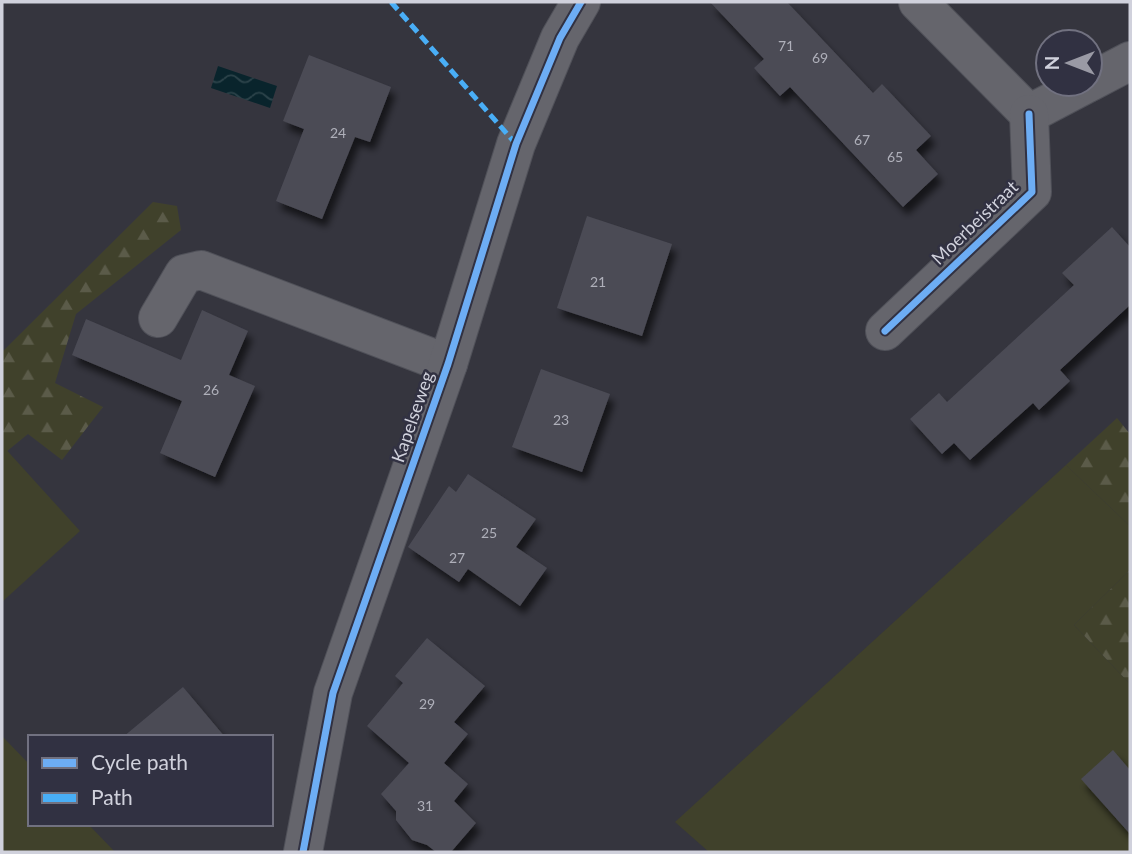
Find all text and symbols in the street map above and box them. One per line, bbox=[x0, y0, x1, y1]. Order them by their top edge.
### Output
north arrow bbox=[1034, 28, 1104, 98]
house number: 71 bbox=[778, 37, 794, 54]
house number: 69 bbox=[812, 49, 828, 66]
text: N bbox=[1040, 56, 1063, 70]
house number: 24 bbox=[330, 124, 346, 141]
house number: 67 bbox=[854, 131, 870, 148]
house number: 65 bbox=[887, 148, 903, 165]
street label: Moerbeistraat bbox=[927, 175, 1022, 269]
house number: 21 bbox=[590, 273, 606, 290]
street label: Kapelseweg bbox=[386, 368, 438, 465]
house number: 26 bbox=[203, 381, 219, 398]
house number: 23 bbox=[553, 411, 569, 428]
house number: 25 bbox=[481, 524, 497, 541]
house number: 27 bbox=[449, 549, 465, 566]
house number: 29 bbox=[419, 695, 435, 712]
legend bbox=[28, 735, 273, 826]
text: Cycle path bbox=[91, 749, 188, 774]
text: Path bbox=[91, 784, 133, 809]
house number: 31 bbox=[417, 797, 433, 814]

